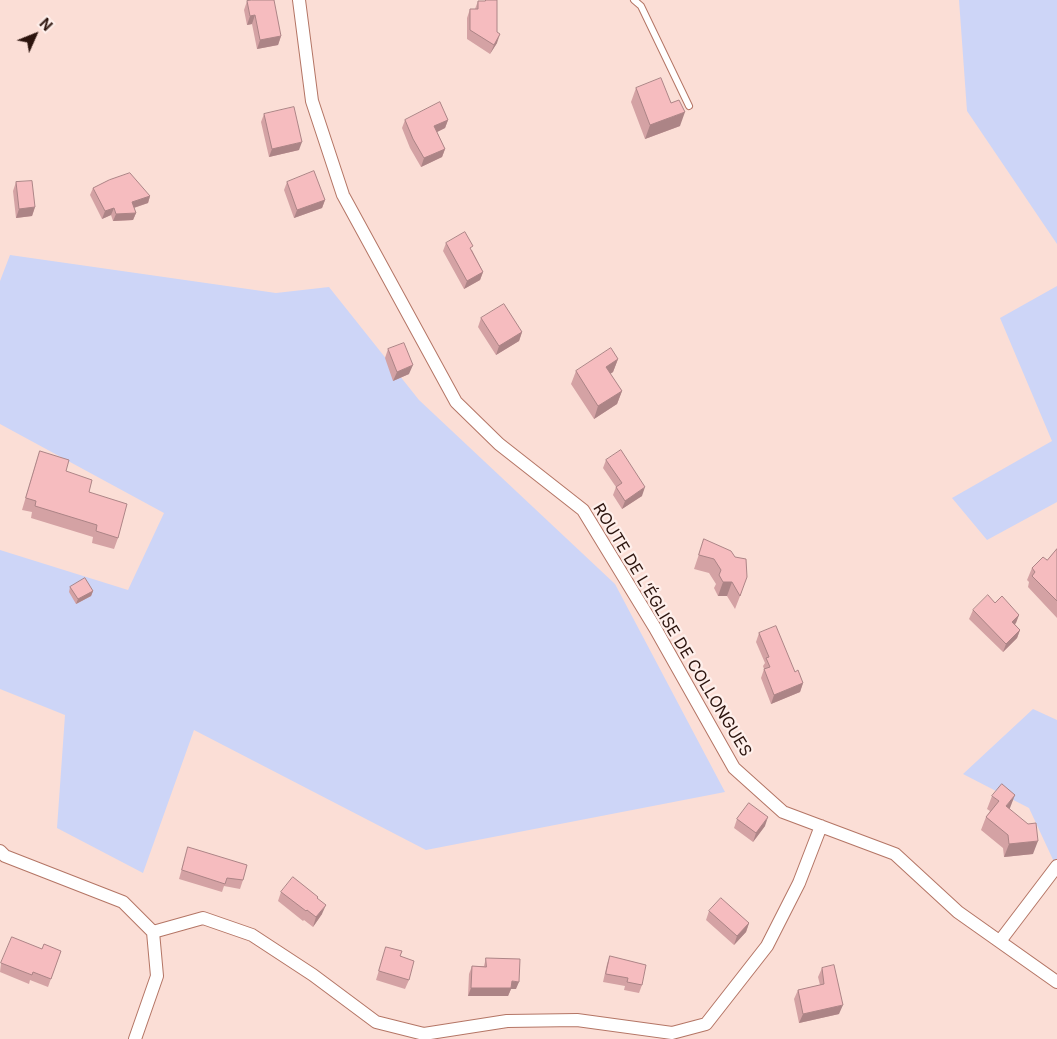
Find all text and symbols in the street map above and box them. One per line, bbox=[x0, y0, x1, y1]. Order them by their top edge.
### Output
north arrow bbox=[10, 10, 60, 60]
text: N bbox=[36, 14, 56, 34]
street label: ROUTE DE L’ÉGLISE DE COLLONGUES bbox=[589, 500, 755, 760]

